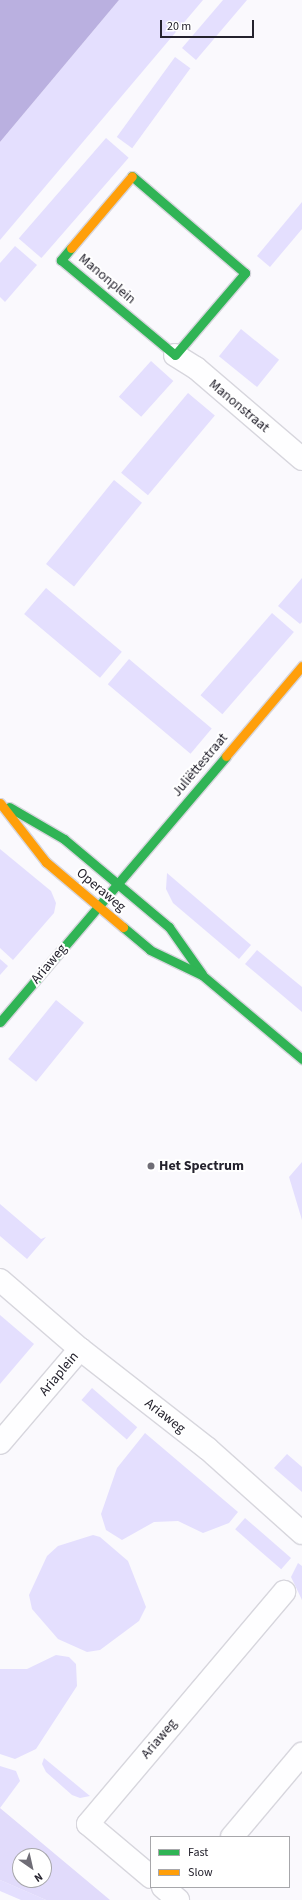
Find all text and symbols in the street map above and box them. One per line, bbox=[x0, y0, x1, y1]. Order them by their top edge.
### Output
scale bar bbox=[162, 12, 256, 38]
text: 20 m bbox=[167, 18, 191, 35]
street label: Manonplein bbox=[75, 250, 139, 308]
street label: Manonstraat bbox=[205, 376, 273, 436]
street label: Juliëttestraat bbox=[169, 730, 231, 800]
street label: Operaweg bbox=[73, 864, 129, 916]
street label: Ariaweg bbox=[28, 941, 70, 987]
place label: Het Spectrum bbox=[159, 1158, 244, 1174]
marker: Het Spectrum bbox=[146, 1161, 156, 1171]
street label: Ariaplein bbox=[36, 1349, 82, 1399]
street label: Ariaweg bbox=[141, 1395, 189, 1437]
street label: Ariaweg bbox=[138, 1716, 180, 1762]
legend bbox=[150, 1836, 290, 1888]
text: Fast bbox=[188, 1844, 208, 1861]
north arrow bbox=[12, 1848, 52, 1888]
text: Slow bbox=[188, 1864, 213, 1881]
text: N bbox=[31, 1869, 46, 1886]

